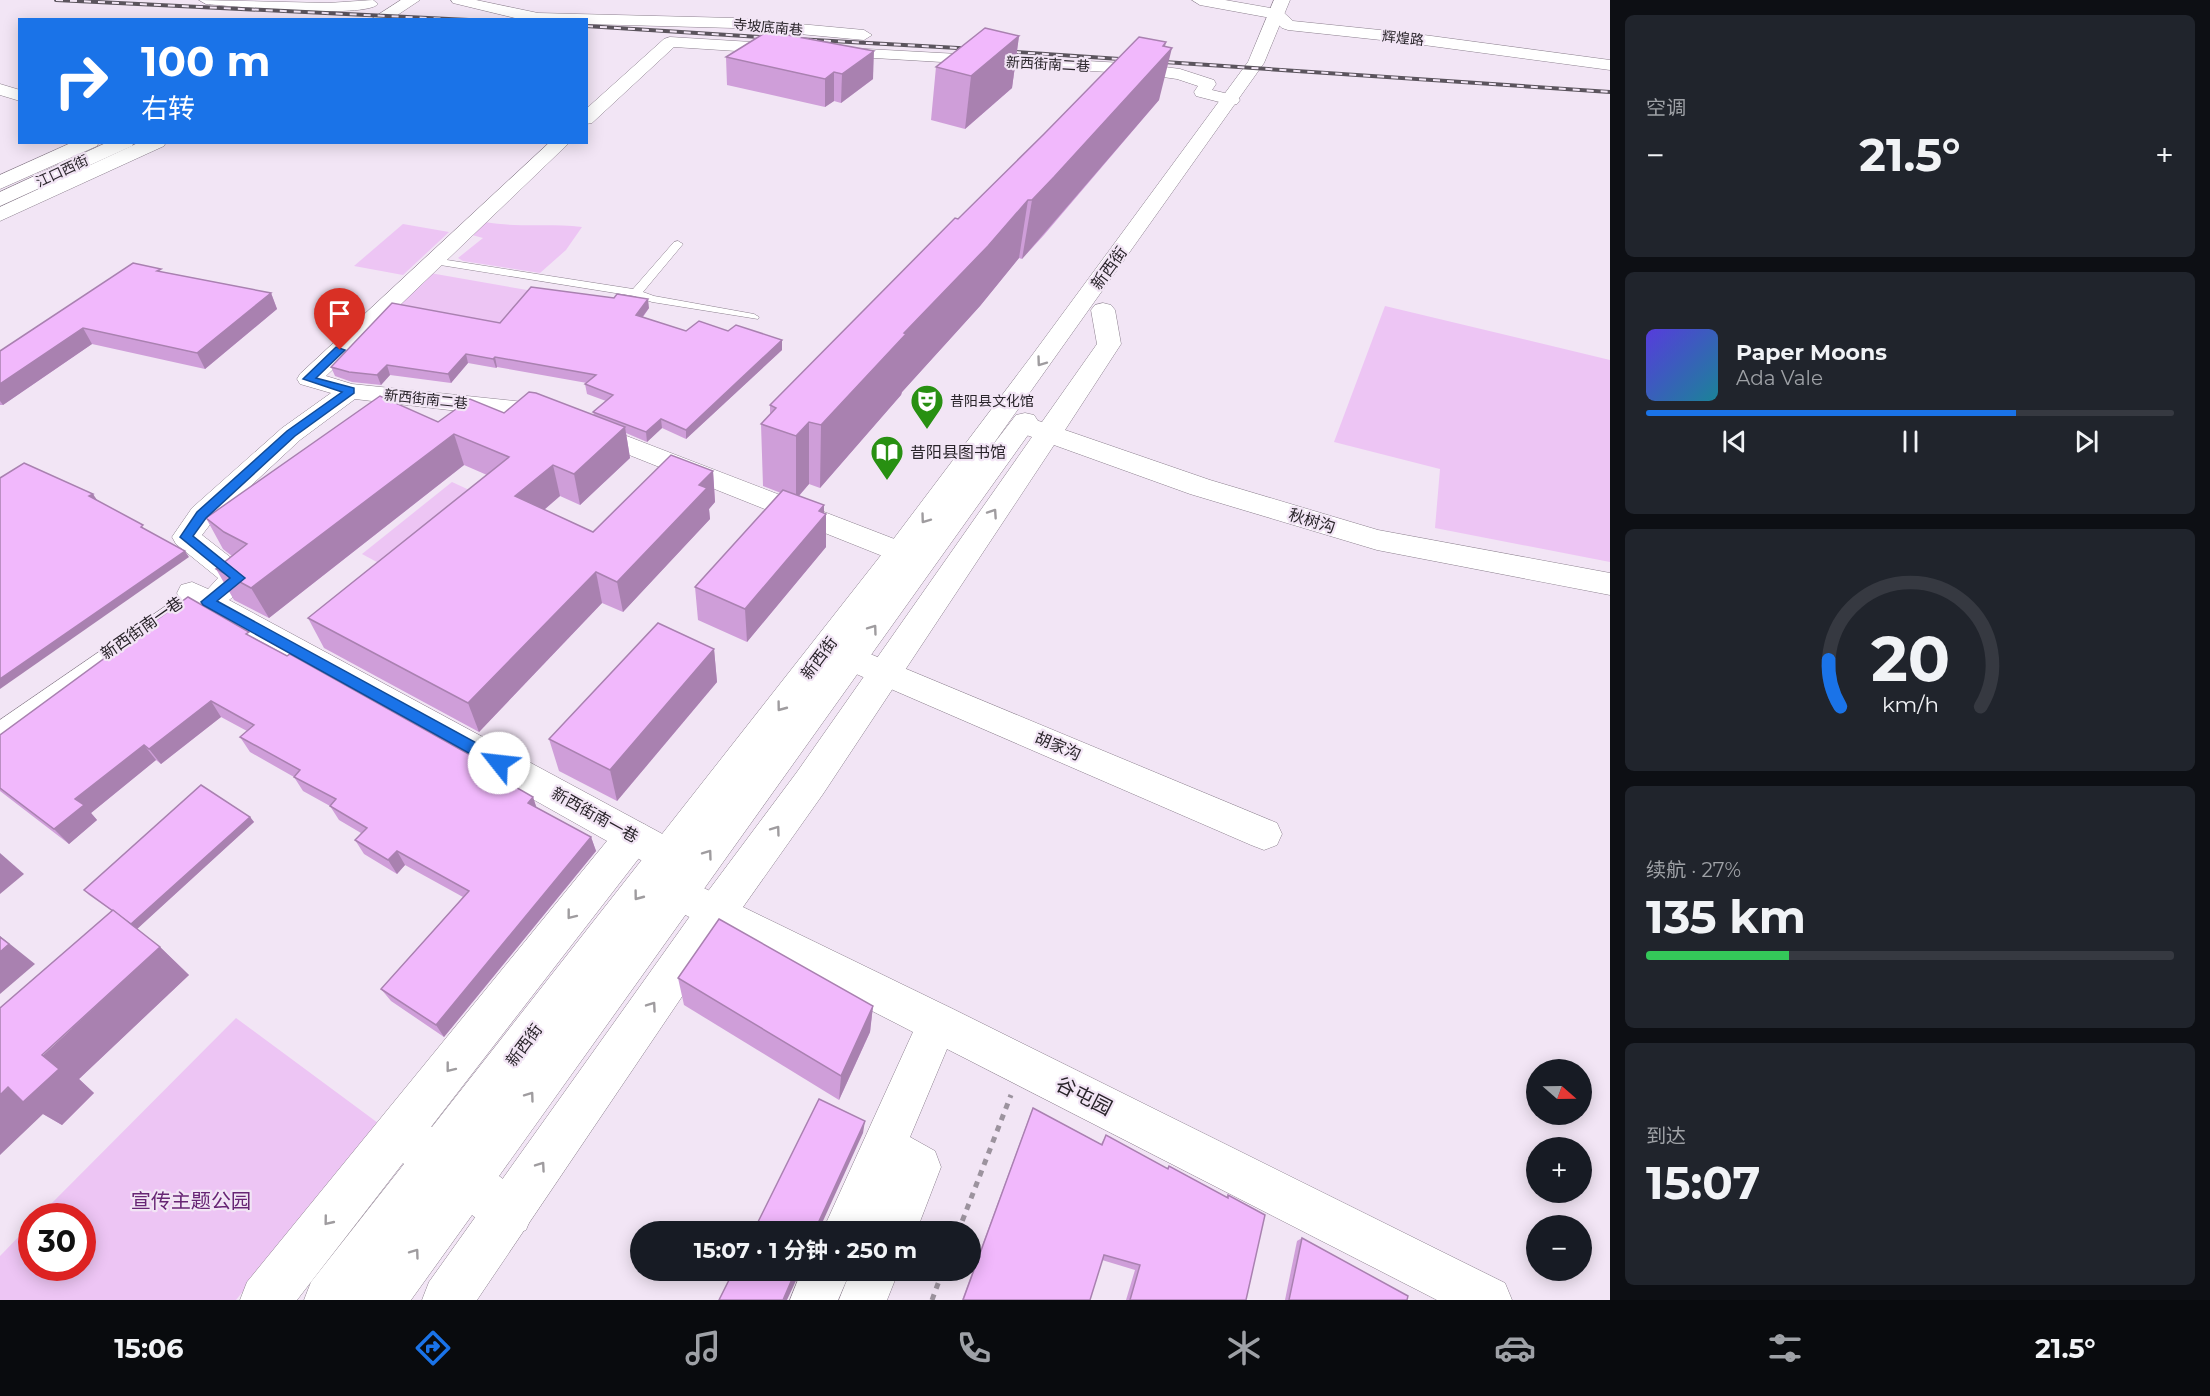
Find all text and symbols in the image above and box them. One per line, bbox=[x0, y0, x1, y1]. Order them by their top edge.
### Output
street label: 寺坡底南巷 bbox=[732, 15, 804, 39]
street label: 辉煌路 bbox=[1381, 27, 1425, 49]
text: 100 m bbox=[141, 35, 270, 87]
icon: right bbox=[42, 42, 120, 120]
street label: 新西街南二巷 bbox=[1006, 53, 1090, 75]
text: 右转 bbox=[141, 92, 195, 125]
text: 空调 bbox=[1646, 96, 1686, 120]
text: 21.5° bbox=[1859, 127, 1961, 182]
text: − bbox=[1646, 135, 1665, 175]
text: + bbox=[2155, 135, 2174, 175]
street label: 江口西街 bbox=[33, 151, 91, 191]
street label: 新西街 bbox=[1087, 243, 1131, 293]
pin bbox=[314, 288, 365, 350]
icon: arrive bbox=[323, 297, 356, 330]
text: Paper Moons bbox=[1736, 339, 1887, 366]
one-way arrow bbox=[1037, 355, 1048, 366]
text: Ada Vale bbox=[1736, 366, 1823, 390]
theatre icon: 昔阳县文化馆 bbox=[909, 383, 945, 430]
street label: 新西街南二巷 bbox=[383, 386, 469, 412]
place label: 昔阳县文化馆 bbox=[950, 392, 1034, 410]
icon: previous bbox=[1718, 425, 1751, 458]
icon: pause bbox=[1894, 425, 1927, 458]
icon: next bbox=[2070, 425, 2103, 458]
library icon: 昔阳县图书馆 bbox=[869, 434, 905, 481]
place label: 昔阳县图书馆 bbox=[910, 443, 1006, 462]
street label: 秋树沟 bbox=[1286, 505, 1338, 537]
one-way arrow bbox=[985, 508, 996, 519]
one-way arrow bbox=[921, 512, 932, 523]
street label: 新西街南一巷 bbox=[97, 593, 187, 663]
text: 20 bbox=[1870, 621, 1950, 697]
one-way arrow bbox=[866, 624, 877, 635]
street label: 新西街 bbox=[797, 633, 841, 683]
text: km/h bbox=[1881, 691, 1939, 717]
one-way arrow bbox=[778, 701, 789, 712]
street label: 胡家沟 bbox=[1032, 728, 1084, 764]
position arrow bbox=[467, 731, 531, 795]
street label: 新西街南一巷 bbox=[548, 783, 642, 847]
one-way arrow bbox=[769, 825, 780, 836]
one-way arrow bbox=[701, 849, 712, 860]
text: 续航 · 27% bbox=[1646, 858, 1741, 882]
one-way arrow bbox=[634, 889, 645, 900]
text: 135 km bbox=[1646, 889, 1806, 944]
one-way arrow bbox=[568, 909, 579, 920]
one-way arrow bbox=[645, 1001, 656, 1012]
street label: 新西街 bbox=[502, 1020, 546, 1070]
north arrow bbox=[1526, 1059, 1592, 1125]
map controls bbox=[1526, 1059, 1592, 1281]
one-way arrow bbox=[446, 1062, 457, 1073]
street label: 谷屯园 bbox=[1052, 1072, 1116, 1120]
one-way arrow bbox=[523, 1091, 534, 1102]
text: 到达 bbox=[1646, 1124, 1686, 1148]
button: + bbox=[1526, 1137, 1592, 1203]
text: 15:07 bbox=[1646, 1155, 1761, 1210]
one-way arrow bbox=[534, 1162, 545, 1173]
park label: 宣传主题公园 bbox=[131, 1189, 251, 1213]
speed limit sign: 30 bbox=[18, 1203, 96, 1281]
one-way arrow bbox=[325, 1214, 336, 1225]
button: − bbox=[1526, 1215, 1592, 1281]
text: 15:07 · 1 分钟 · 250 m bbox=[694, 1237, 917, 1264]
one-way arrow bbox=[408, 1248, 419, 1259]
icon: directions bbox=[412, 1327, 454, 1369]
icon: music bbox=[682, 1327, 724, 1369]
icon: phone bbox=[953, 1327, 995, 1369]
icon: climate bbox=[1223, 1327, 1265, 1369]
icon: car bbox=[1494, 1327, 1536, 1369]
icon: filters bbox=[1764, 1327, 1806, 1369]
text: 15:06 bbox=[114, 1332, 184, 1365]
text: 21.5° bbox=[2035, 1332, 2096, 1365]

